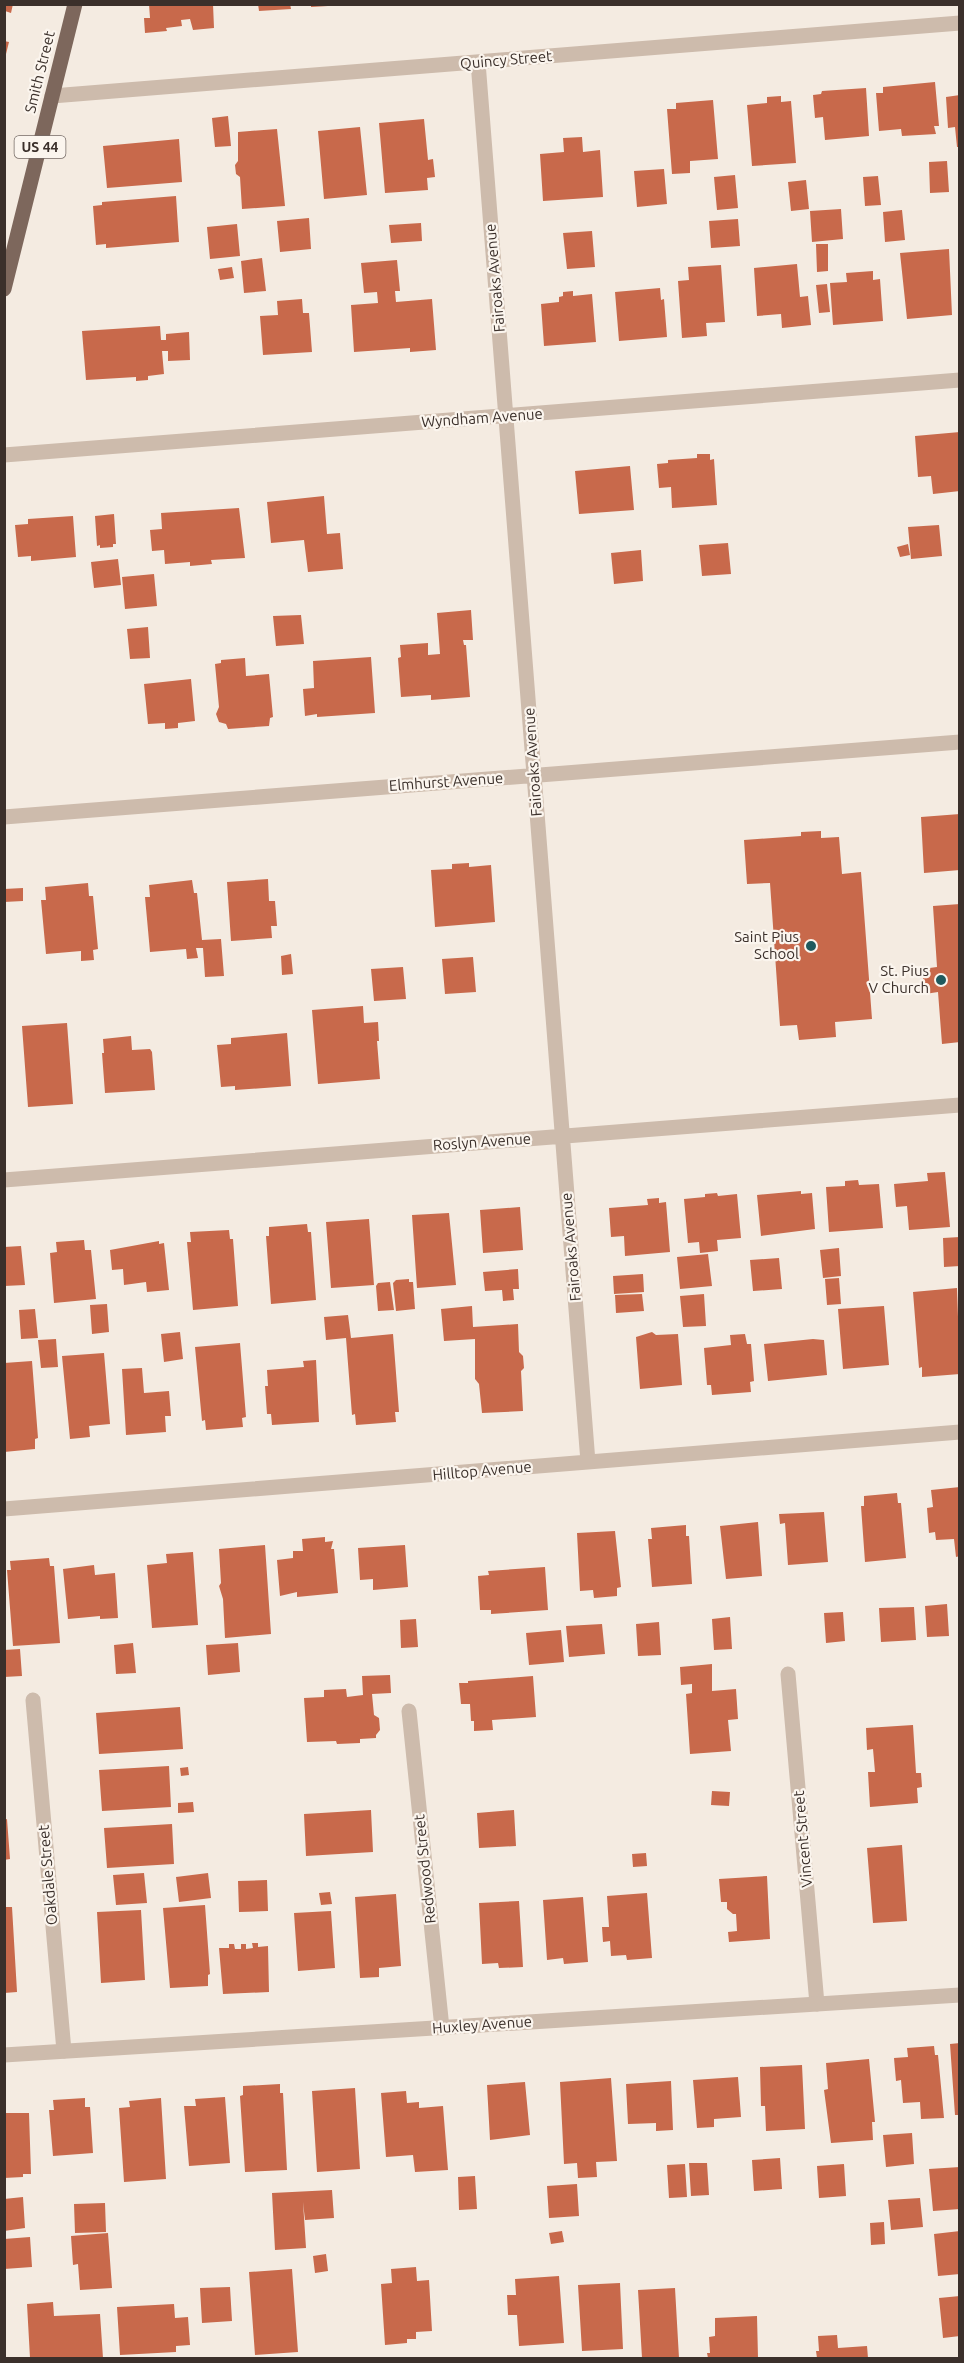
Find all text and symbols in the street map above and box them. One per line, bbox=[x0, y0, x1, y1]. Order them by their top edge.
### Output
street label: Smith Street bbox=[21, 29, 58, 115]
street label: Quincy Street bbox=[459, 47, 553, 72]
road number: US 44 bbox=[15, 136, 66, 158]
street label: Fairoaks Avenue bbox=[481, 223, 508, 333]
street label: Wyndham Avenue bbox=[421, 405, 543, 430]
street label: Fairoaks Avenue bbox=[520, 707, 545, 817]
street label: Elmhurst Avenue bbox=[388, 769, 504, 794]
place label: Saint Pius School bbox=[734, 928, 799, 962]
marker: Saint Pius School bbox=[804, 939, 818, 953]
place label: St. Pius V Church bbox=[869, 962, 929, 996]
marker: St. Pius V Church bbox=[934, 973, 948, 987]
street label: Roslyn Avenue bbox=[432, 1130, 532, 1153]
street label: Fairoaks Avenue bbox=[557, 1192, 584, 1302]
street label: Hilltop Avenue bbox=[432, 1458, 532, 1483]
street label: Vincent Street bbox=[790, 1790, 815, 1888]
street label: Redwood Street bbox=[410, 1814, 439, 1924]
street label: Oakdale Street bbox=[35, 1824, 60, 1926]
street label: Huxley Avenue bbox=[431, 2013, 532, 2036]

